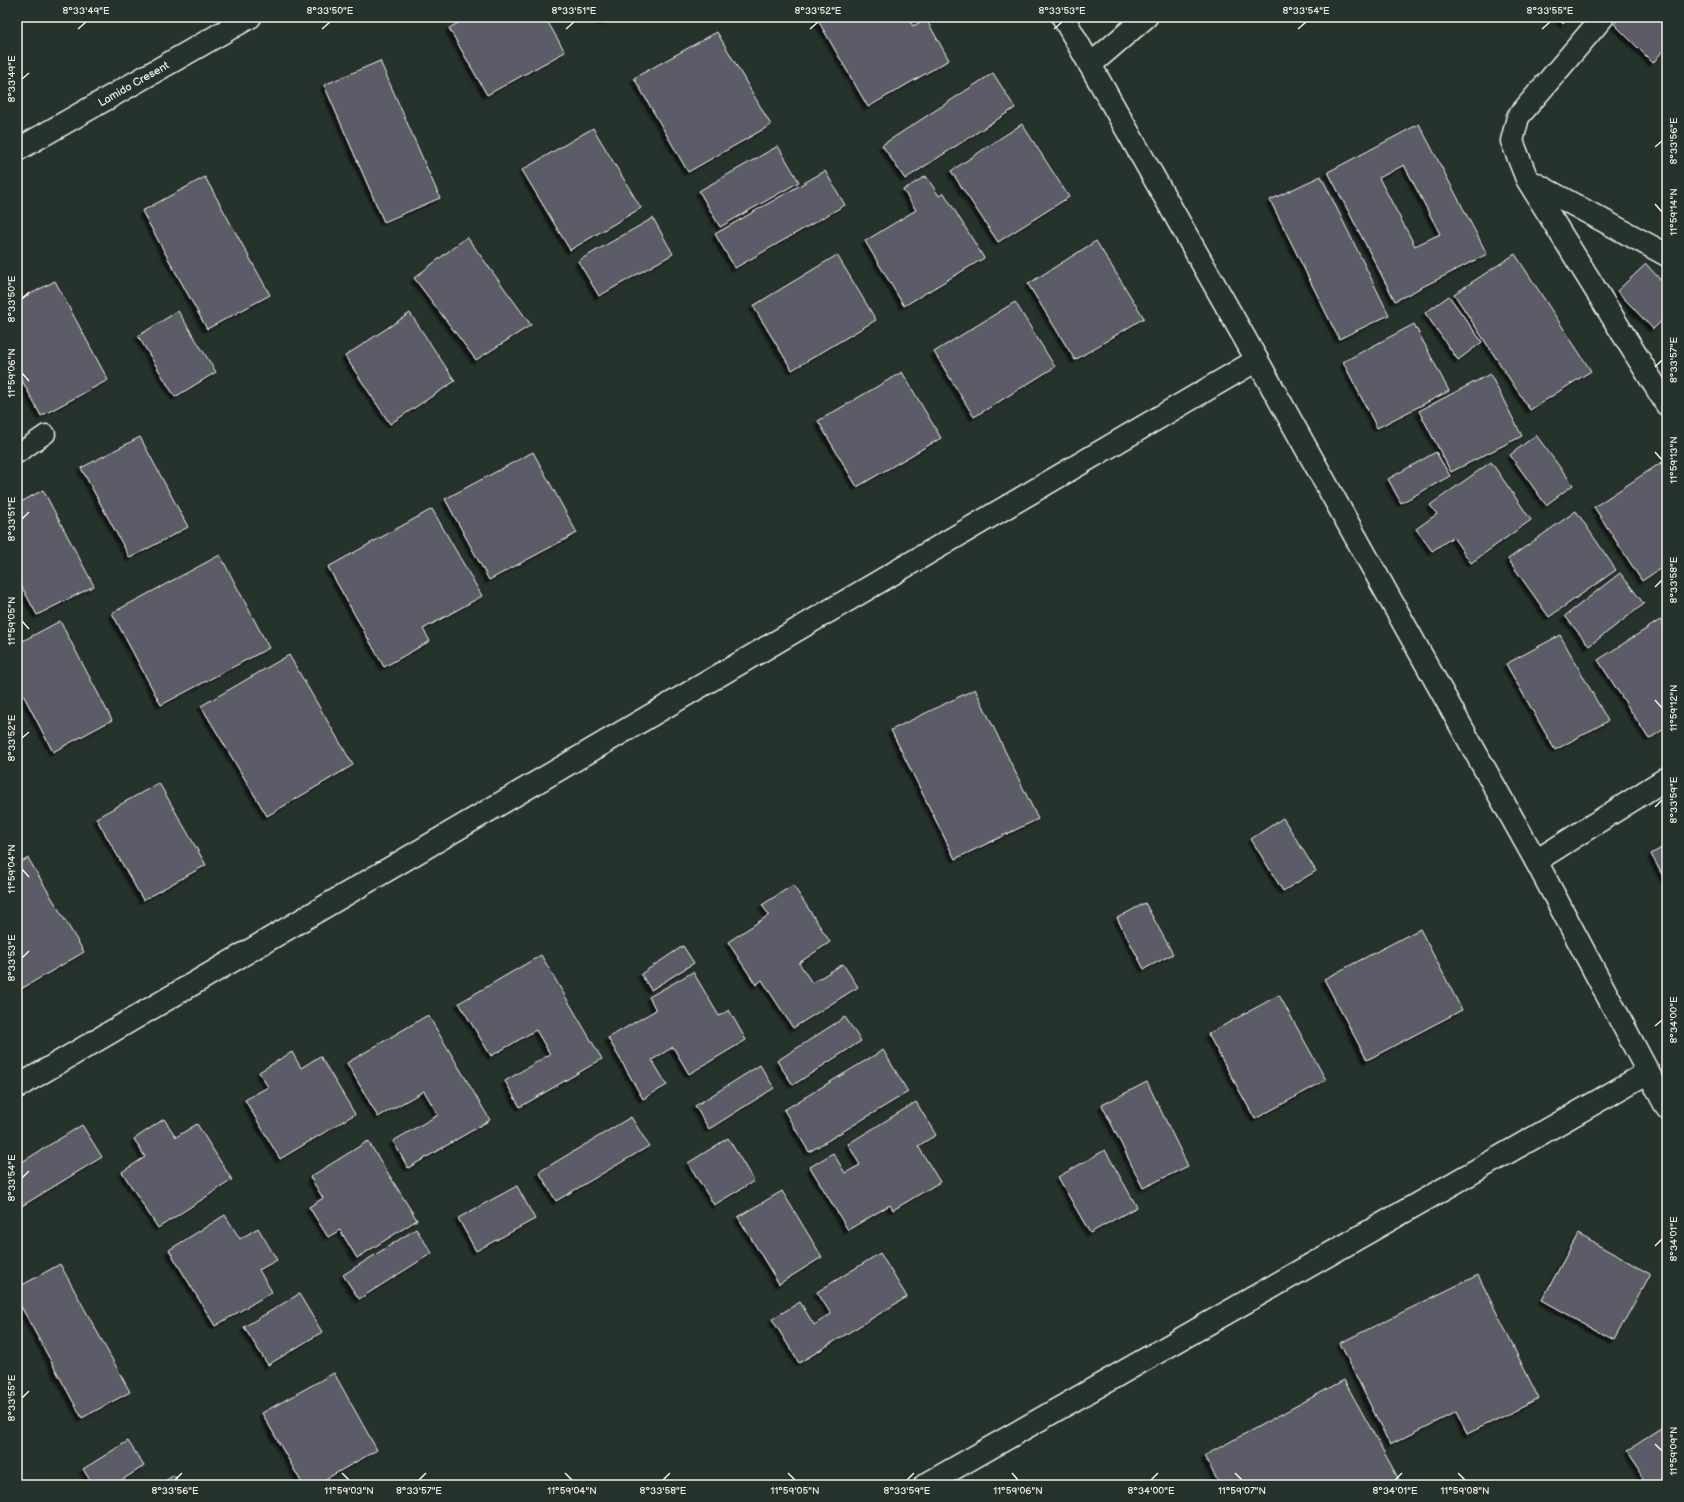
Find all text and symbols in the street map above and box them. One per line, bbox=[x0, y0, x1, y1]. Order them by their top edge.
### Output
text: 8°33'49"E bbox=[62, 5, 110, 17]
text: 8°33'50"E bbox=[307, 5, 354, 17]
text: 8°33'51"E bbox=[552, 5, 597, 17]
text: 8°33'52"E bbox=[795, 5, 842, 17]
text: 8°33'53"E bbox=[1038, 5, 1086, 17]
text: 8°33'54"E bbox=[1282, 5, 1330, 17]
text: 8°33'55"E bbox=[1527, 5, 1574, 17]
text: 8°33'49"E bbox=[6, 55, 18, 103]
street label: Lamido Cresent bbox=[96, 58, 172, 109]
text: 8°33'56"E bbox=[1668, 117, 1680, 165]
text: 11°59'14"N bbox=[1668, 188, 1680, 236]
text: 8°33'50"E bbox=[6, 275, 18, 322]
text: 8°33'57"E bbox=[1668, 337, 1680, 383]
text: 11°59'06"N bbox=[6, 348, 18, 398]
text: 11°59'13"N bbox=[1668, 436, 1680, 484]
text: 8°33'51"E bbox=[6, 496, 18, 541]
text: 8°33'58"E bbox=[1668, 556, 1680, 603]
text: 11°59'05"N bbox=[6, 597, 18, 645]
text: 11°59'12"N bbox=[1668, 684, 1680, 732]
text: 8°33'52"E bbox=[6, 714, 18, 761]
text: 8°33'59"E bbox=[1668, 776, 1680, 823]
text: 11°59'04"N bbox=[6, 844, 18, 894]
text: 8°33'53"E bbox=[6, 934, 18, 982]
text: 8°34'00"E bbox=[1668, 996, 1680, 1044]
text: 8°33'54"E bbox=[6, 1154, 18, 1202]
text: 8°34'01"E bbox=[1668, 1216, 1680, 1262]
text: 8°33'55"E bbox=[6, 1374, 18, 1421]
text: 11°59'09"N bbox=[1668, 1426, 1680, 1476]
text: 8°33'56"E bbox=[151, 1485, 199, 1497]
text: 11°59'03"N bbox=[324, 1485, 374, 1497]
text: 8°33'57"E bbox=[396, 1485, 442, 1497]
text: 11°59'04"N bbox=[547, 1485, 597, 1497]
text: 8°33'58"E bbox=[640, 1485, 687, 1497]
text: 11°59'05"N bbox=[771, 1485, 819, 1497]
text: 8°33'59"E bbox=[884, 1485, 931, 1497]
text: 11°59'06"N bbox=[993, 1485, 1043, 1497]
text: 8°34'00"E bbox=[1127, 1485, 1175, 1497]
text: 11°59'07"N bbox=[1218, 1485, 1266, 1497]
text: 8°34'01"E bbox=[1373, 1485, 1418, 1497]
text: 11°59'08"N bbox=[1440, 1485, 1490, 1497]

